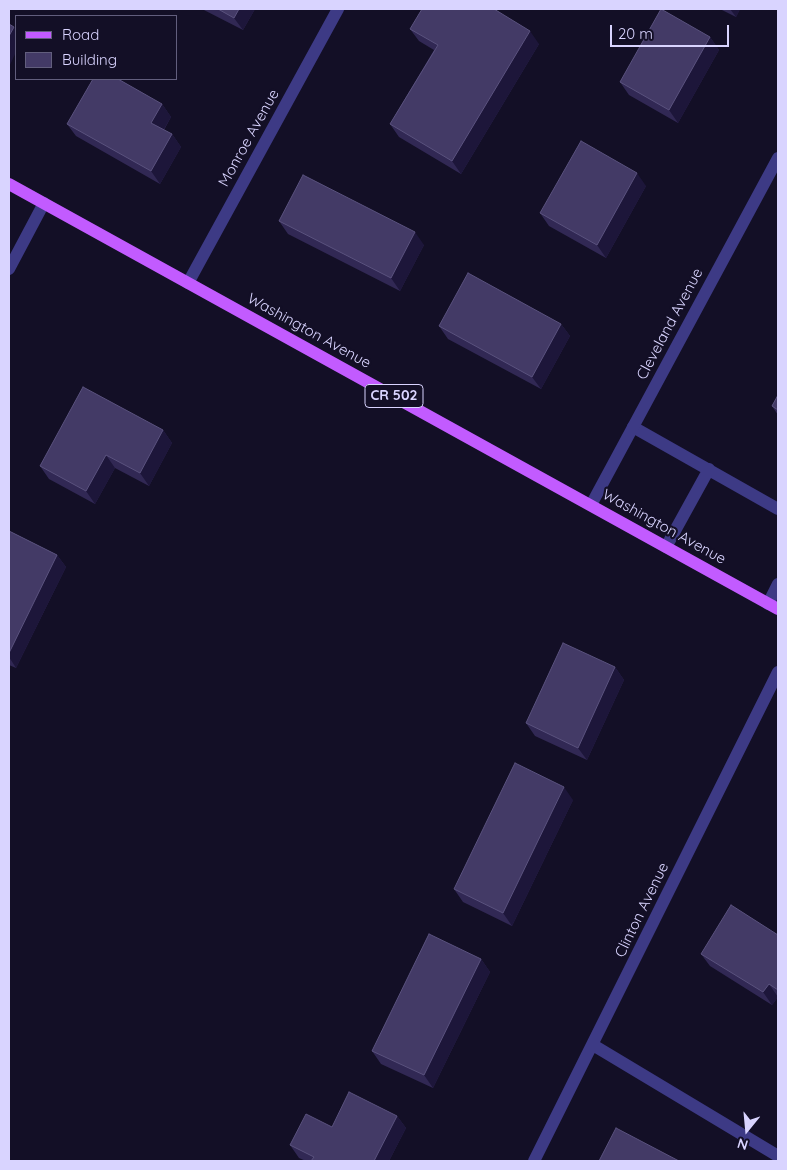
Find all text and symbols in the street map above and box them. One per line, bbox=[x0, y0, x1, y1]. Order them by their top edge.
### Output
legend bbox=[15, 15, 178, 80]
scale bar bbox=[612, 15, 731, 47]
text: 20 m bbox=[618, 24, 653, 43]
text: Road bbox=[62, 25, 99, 44]
text: Building bbox=[62, 50, 117, 69]
street label: Monroe Avenue bbox=[215, 86, 283, 190]
street label: Cleveland Avenue bbox=[633, 265, 707, 383]
street label: Washington Avenue bbox=[244, 290, 374, 372]
road number: CR 502 bbox=[365, 384, 423, 408]
street label: Washington Avenue bbox=[599, 486, 729, 568]
street label: Clinton Avenue bbox=[611, 860, 673, 960]
north arrow bbox=[722, 1105, 772, 1155]
text: N bbox=[735, 1134, 750, 1154]

